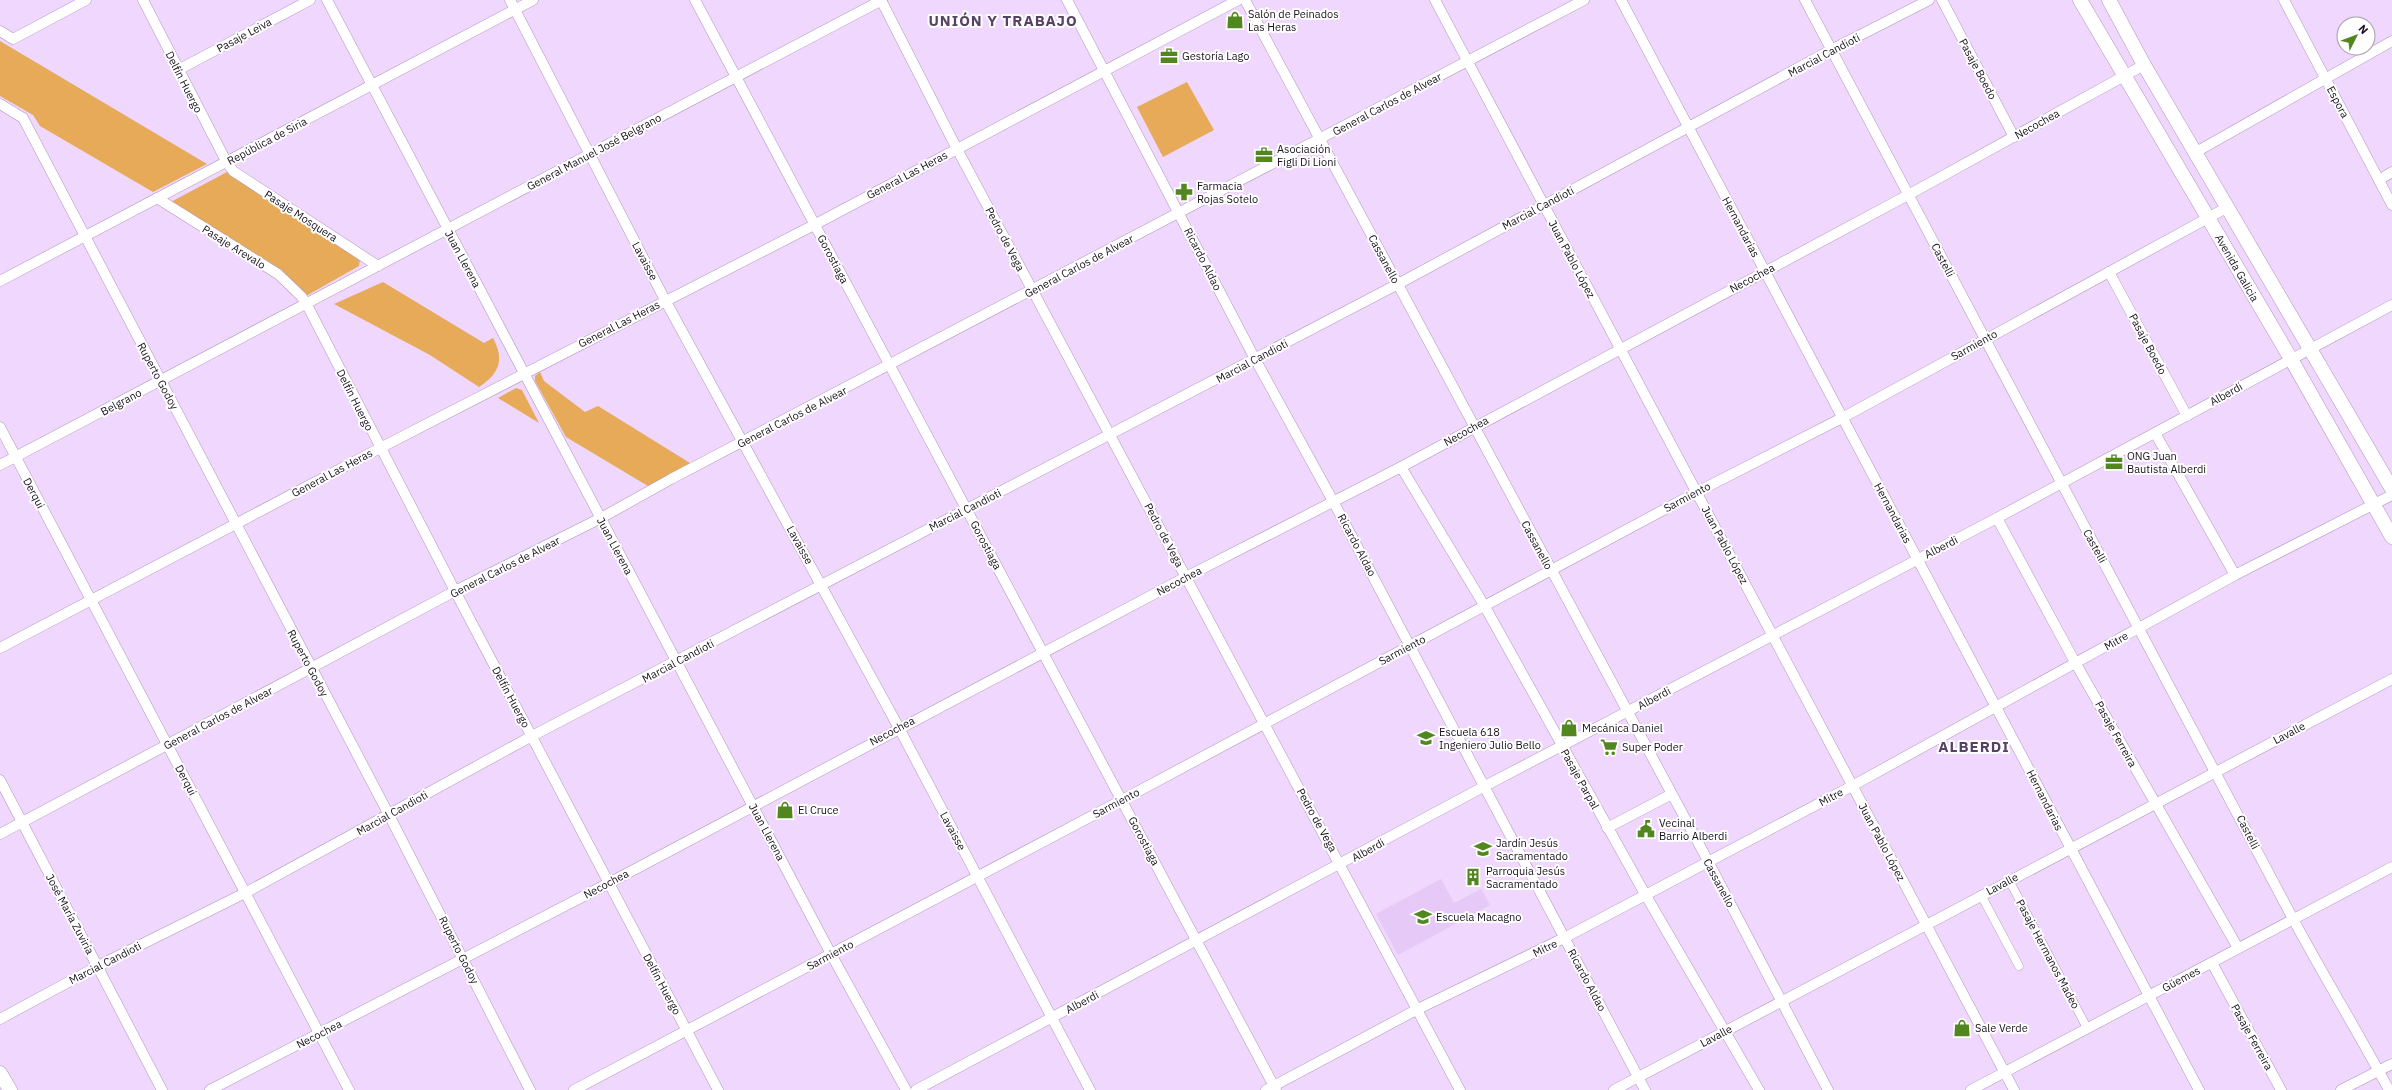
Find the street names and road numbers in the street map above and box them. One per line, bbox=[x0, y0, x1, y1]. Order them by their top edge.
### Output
street label: Pasaje Leiva bbox=[214, 15, 274, 55]
street label: Marcial Candioti bbox=[1786, 30, 1862, 80]
street label: Pasaje Boedo bbox=[1956, 36, 2000, 102]
street label: Delfín Huergo bbox=[162, 49, 206, 115]
street label: General Carlos de Alvear bbox=[1330, 69, 1444, 139]
street label: Espora bbox=[2324, 84, 2352, 120]
street label: Necochea bbox=[2012, 106, 2062, 142]
street label: General Manuel José Belgrano bbox=[524, 111, 664, 193]
street label: República de Siria bbox=[225, 114, 309, 168]
street label: General Las Heras bbox=[864, 148, 950, 202]
street label: Marcial Candioti bbox=[1500, 183, 1576, 233]
street label: Pasaje Mosquera bbox=[262, 187, 340, 245]
street label: Hernandarias bbox=[1719, 194, 1763, 260]
street label: Pedro de Vega bbox=[982, 205, 1028, 274]
street label: Juan Pablo López bbox=[1546, 218, 1598, 300]
street label: Pasaje Arevalo bbox=[200, 222, 268, 272]
street label: Ricardo Aldao bbox=[1181, 225, 1225, 293]
street label: Juan Llerena bbox=[442, 228, 484, 290]
street label: General Carlos de Alvear bbox=[1022, 231, 1136, 301]
street label: Gorostiaga bbox=[814, 232, 852, 286]
street label: Cassanello bbox=[1365, 232, 1403, 286]
street label: Avenida Galicia bbox=[2212, 232, 2262, 304]
street label: Lavaisse bbox=[629, 239, 661, 283]
street label: Castelli bbox=[1928, 241, 1958, 279]
street label: Necochea bbox=[1727, 260, 1777, 296]
street label: General Las Heras bbox=[576, 297, 662, 351]
street label: Pasaje Boedo bbox=[2126, 311, 2170, 377]
street label: Sarmiento bbox=[1948, 327, 2000, 363]
street label: Marcial Candioti bbox=[1214, 336, 1290, 386]
street label: Ruperto Godoy bbox=[134, 340, 182, 412]
street label: Delfín Huergo bbox=[333, 367, 377, 433]
street label: Alberdi bbox=[2207, 379, 2245, 409]
street label: General Carlos de Alvear bbox=[735, 383, 849, 451]
street label: Belgrano bbox=[98, 385, 144, 419]
street label: Necochea bbox=[1441, 413, 1491, 449]
street label: General Las Heras bbox=[289, 446, 375, 500]
street label: Derqui bbox=[20, 475, 48, 511]
street label: Sarmiento bbox=[1661, 479, 1713, 515]
street label: Hernandarias bbox=[1871, 480, 1915, 546]
street label: Marcial Candioti bbox=[926, 486, 1004, 534]
street label: Pedro de Vega bbox=[1141, 501, 1187, 570]
street label: Juan Pablo López bbox=[1699, 504, 1751, 586]
street label: Ricardo Aldao bbox=[1335, 511, 1379, 579]
street label: Juan Llerena bbox=[594, 515, 636, 577]
street label: Gorostiaga bbox=[967, 518, 1005, 572]
street label: Cassanello bbox=[1518, 518, 1556, 572]
street label: Lavaisse bbox=[784, 523, 816, 567]
street label: Castelli bbox=[2080, 527, 2110, 565]
street label: General Carlos de Alvear bbox=[448, 533, 562, 601]
street label: Alberdi bbox=[1922, 533, 1960, 561]
street label: Necochea bbox=[1154, 563, 1204, 599]
street label: Ruperto Godoy bbox=[284, 627, 332, 699]
street label: Mitre bbox=[2101, 629, 2131, 653]
street label: Sarmiento bbox=[1376, 632, 1428, 668]
street label: Marcial Candioti bbox=[640, 636, 716, 686]
street label: Delfín Huergo bbox=[489, 664, 533, 730]
street label: General Carlos de Alvear bbox=[161, 683, 275, 753]
street label: Alberdi bbox=[1635, 683, 1673, 713]
street label: Pasaje Ferreira bbox=[2092, 698, 2140, 770]
street label: Necochea bbox=[867, 713, 917, 749]
street label: Lavalle bbox=[2271, 719, 2307, 747]
street label: Pasaje Parpal bbox=[1558, 746, 1602, 812]
street label: Derqui bbox=[172, 762, 200, 798]
street label: Hernandarias bbox=[2024, 767, 2066, 833]
street label: Sarmiento bbox=[1090, 785, 1142, 821]
street label: Mitre bbox=[1816, 785, 1846, 809]
street label: Pedro de Vega bbox=[1294, 786, 1340, 854]
street label: Marcial Candioti bbox=[354, 788, 430, 838]
street label: Juan Llerena bbox=[746, 801, 788, 863]
street label: Juan Pablo López bbox=[1856, 801, 1908, 883]
street label: Lavaisse bbox=[937, 809, 969, 853]
street label: Castelli bbox=[2233, 813, 2263, 851]
street label: Gorostiaga bbox=[1125, 814, 1163, 868]
street label: Alberdi bbox=[1349, 835, 1387, 865]
street label: Cassanello bbox=[1700, 856, 1738, 910]
street label: Necochea bbox=[581, 866, 631, 902]
street label: Lavalle bbox=[1984, 870, 2020, 898]
street label: José María Zuviría bbox=[43, 871, 97, 957]
street label: Pasaje Hermanos Madeo bbox=[2013, 897, 2083, 1011]
street label: Ruperto Godoy bbox=[436, 914, 482, 987]
street label: Mitre bbox=[1530, 936, 1560, 960]
street label: Sarmiento bbox=[804, 937, 856, 973]
street label: Marcial Candioti bbox=[66, 939, 144, 987]
street label: Ricardo Aldao bbox=[1565, 946, 1609, 1014]
street label: Delfín Huergo bbox=[640, 951, 684, 1017]
street label: Güemes bbox=[2160, 963, 2202, 995]
street label: Alberdi bbox=[1063, 987, 1101, 1017]
street label: Pasaje Ferreira bbox=[2228, 1001, 2276, 1073]
street label: Necochea bbox=[294, 1017, 344, 1051]
street label: Lavalle bbox=[1698, 1022, 1734, 1050]

